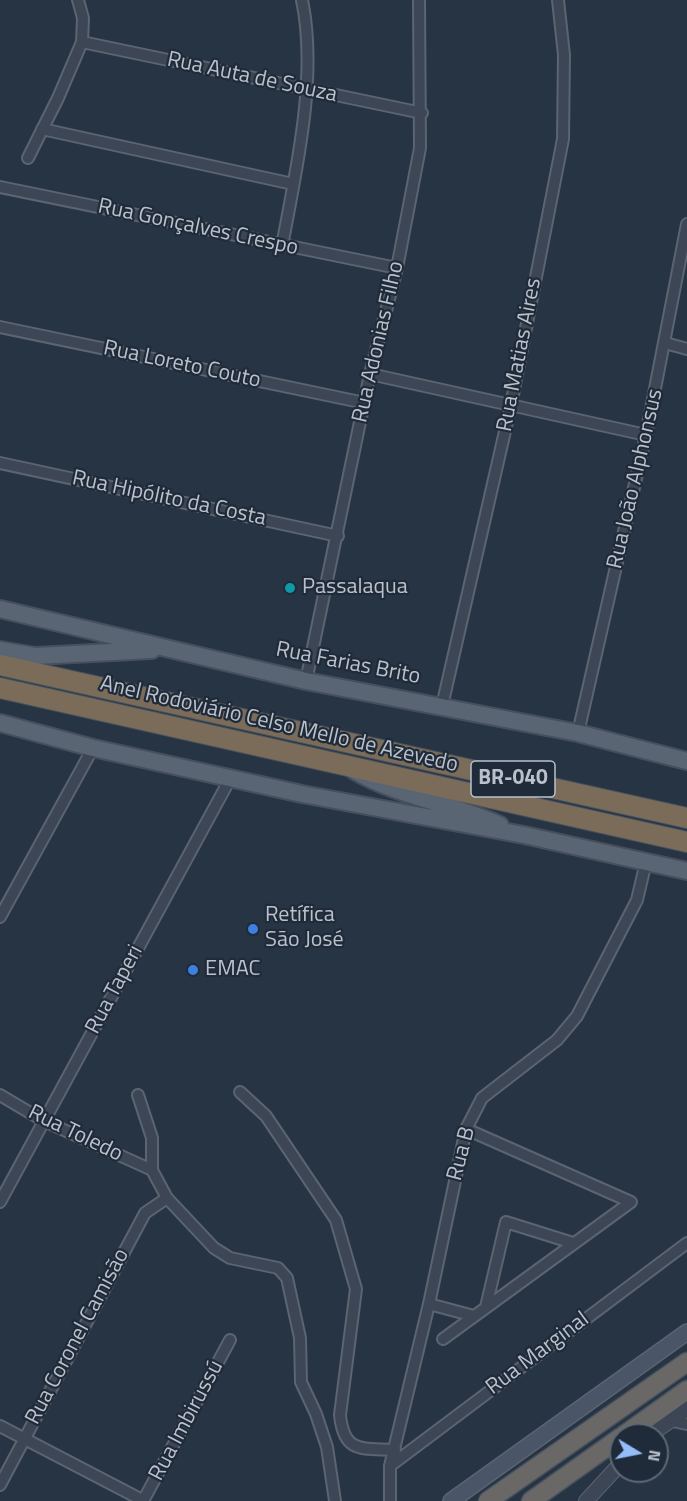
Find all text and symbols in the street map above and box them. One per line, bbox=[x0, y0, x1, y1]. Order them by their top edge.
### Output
street label: Rua Auta de Souza bbox=[165, 47, 339, 109]
street label: Rua Gonçalves Crespo bbox=[95, 194, 301, 262]
street label: Rua Adonias Filho bbox=[348, 259, 410, 425]
street label: Rua Matias Aires bbox=[492, 276, 548, 434]
street label: Rua Loreto Couto bbox=[101, 335, 263, 395]
street label: Rua João Alphonsus bbox=[602, 387, 670, 571]
street label: Rua Hipólito da Costa bbox=[70, 466, 268, 532]
place label: Passalaqua bbox=[302, 575, 408, 601]
marker: Passalaqua bbox=[283, 581, 297, 595]
street label: Rua Farias Brito bbox=[273, 637, 423, 691]
street label: Anel Rodoviário Celso Mello de Azevedo bbox=[98, 671, 460, 779]
road number: BR-040 bbox=[471, 761, 555, 797]
place label: Retífica São José bbox=[265, 903, 344, 954]
marker: Retífica São José bbox=[246, 922, 260, 936]
street label: Rua Taperi bbox=[81, 941, 149, 1039]
place label: EMAC bbox=[205, 957, 260, 983]
marker: EMAC bbox=[186, 963, 200, 977]
street label: Rua Toledo bbox=[24, 1100, 126, 1168]
street label: Rua B bbox=[442, 1124, 482, 1184]
street label: Rua Coronel Camisão bbox=[20, 1245, 136, 1429]
street label: Rua Marginal bbox=[481, 1307, 595, 1401]
street label: Rua Imbirussú bbox=[144, 1356, 230, 1486]
north arrow bbox=[609, 1423, 669, 1483]
text: N bbox=[642, 1448, 668, 1463]

